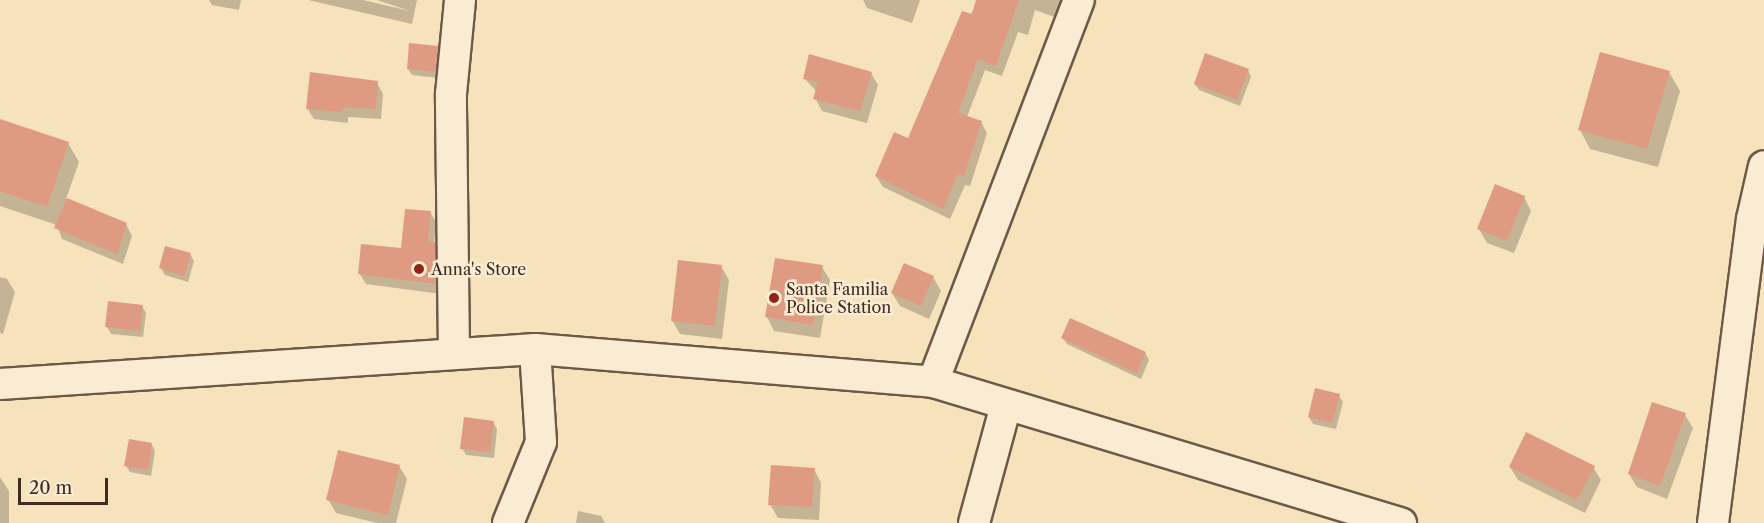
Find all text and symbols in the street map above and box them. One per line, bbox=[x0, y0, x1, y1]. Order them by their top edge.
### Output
place label: Anna's Store bbox=[431, 259, 526, 279]
marker: Anna's Store bbox=[412, 262, 426, 276]
place label: Santa Familia Police Station bbox=[786, 279, 891, 317]
marker: Santa Familia Police Station bbox=[767, 291, 781, 305]
scale bar bbox=[21, 466, 111, 504]
text: 20 m bbox=[29, 477, 72, 499]

